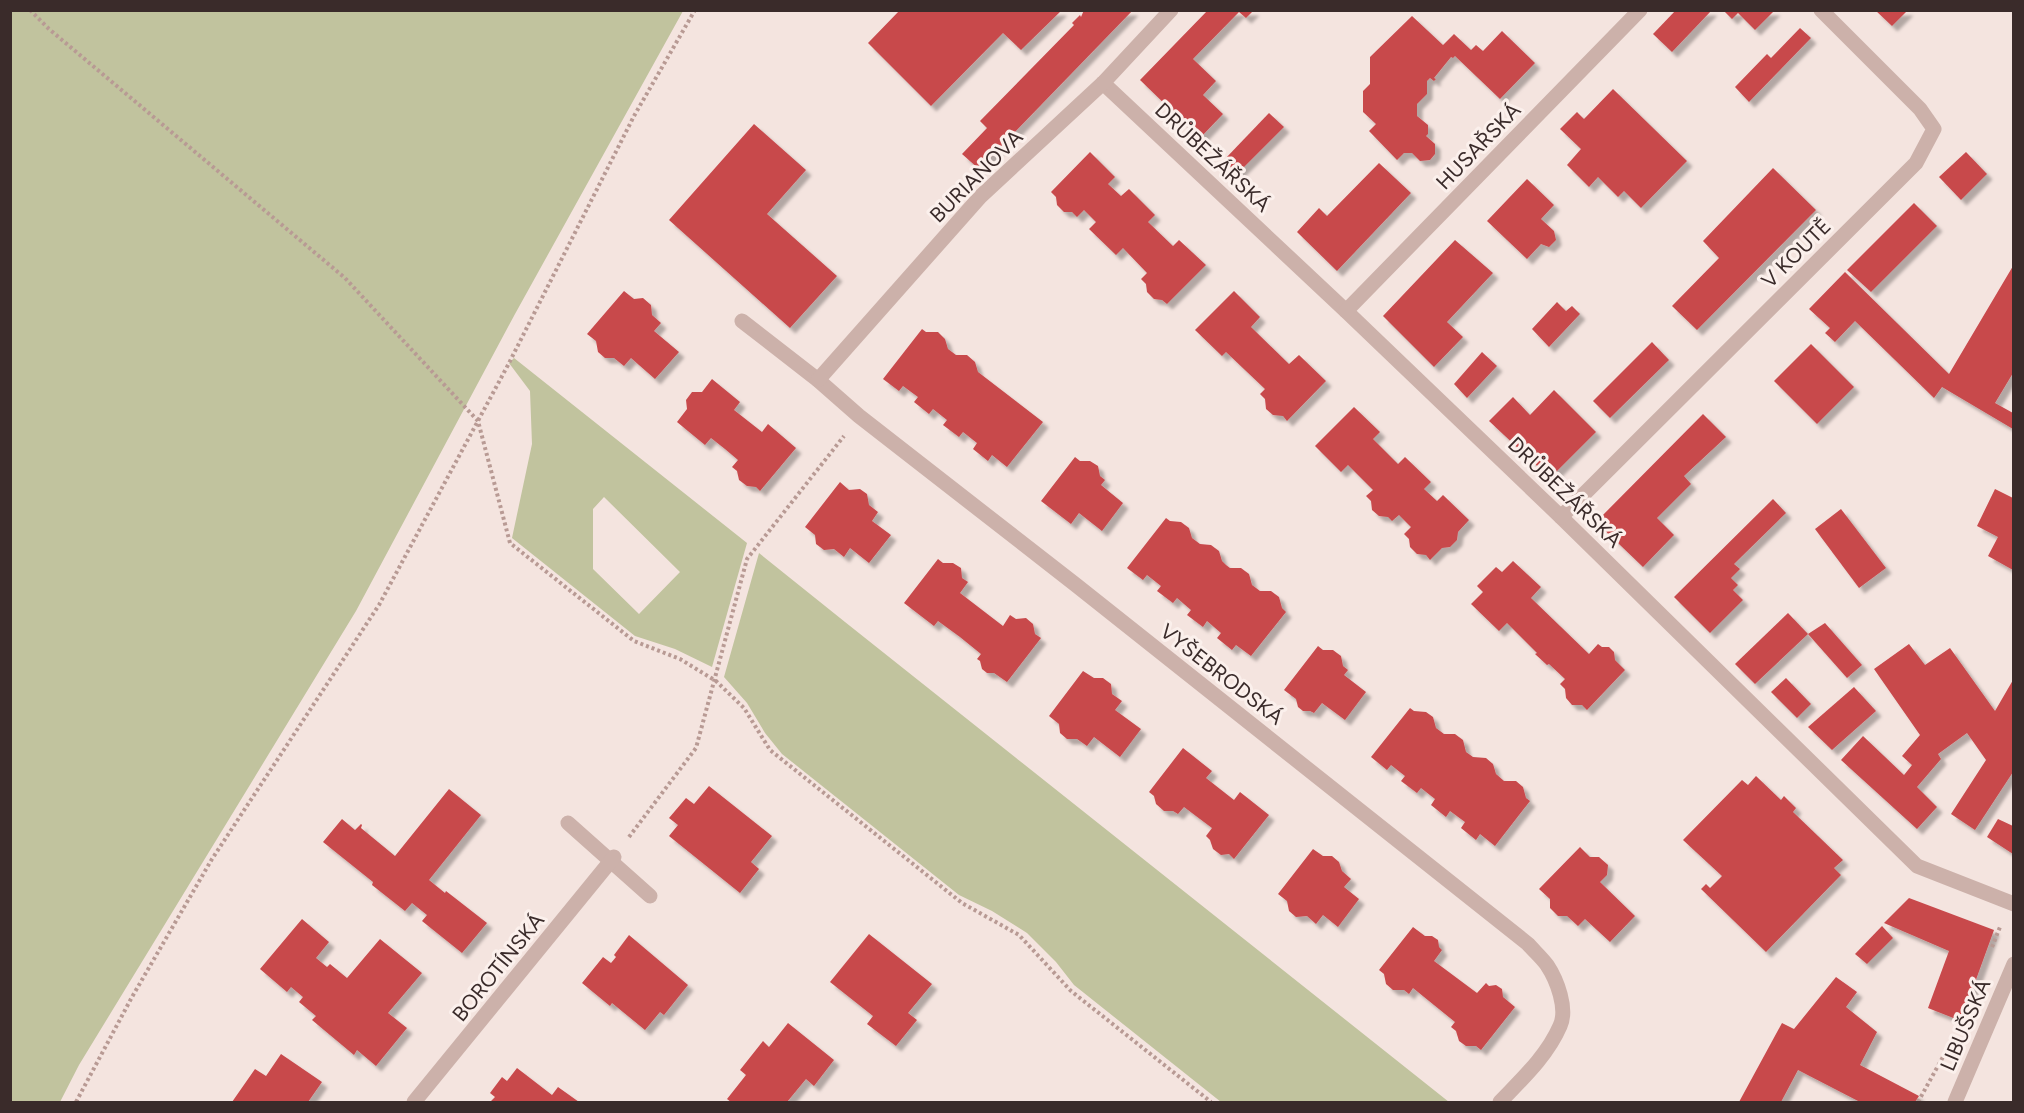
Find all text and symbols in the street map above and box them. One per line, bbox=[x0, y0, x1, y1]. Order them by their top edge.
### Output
street label: DRŮBEŽÁŘSKÁ bbox=[1150, 97, 1276, 217]
street label: HUSAŘSKÁ bbox=[1431, 97, 1525, 195]
street label: BURIANOVA bbox=[924, 124, 1028, 228]
street label: V KOUTĚ bbox=[1756, 213, 1836, 293]
street label: DRŮBEŽÁŘSKÁ bbox=[1503, 431, 1627, 553]
street label: VYŠEBRODSKÁ bbox=[1156, 618, 1288, 730]
street label: BOROTÍNSKÁ bbox=[447, 908, 549, 1026]
street label: LIBUŠSKÁ bbox=[1935, 975, 1995, 1075]

